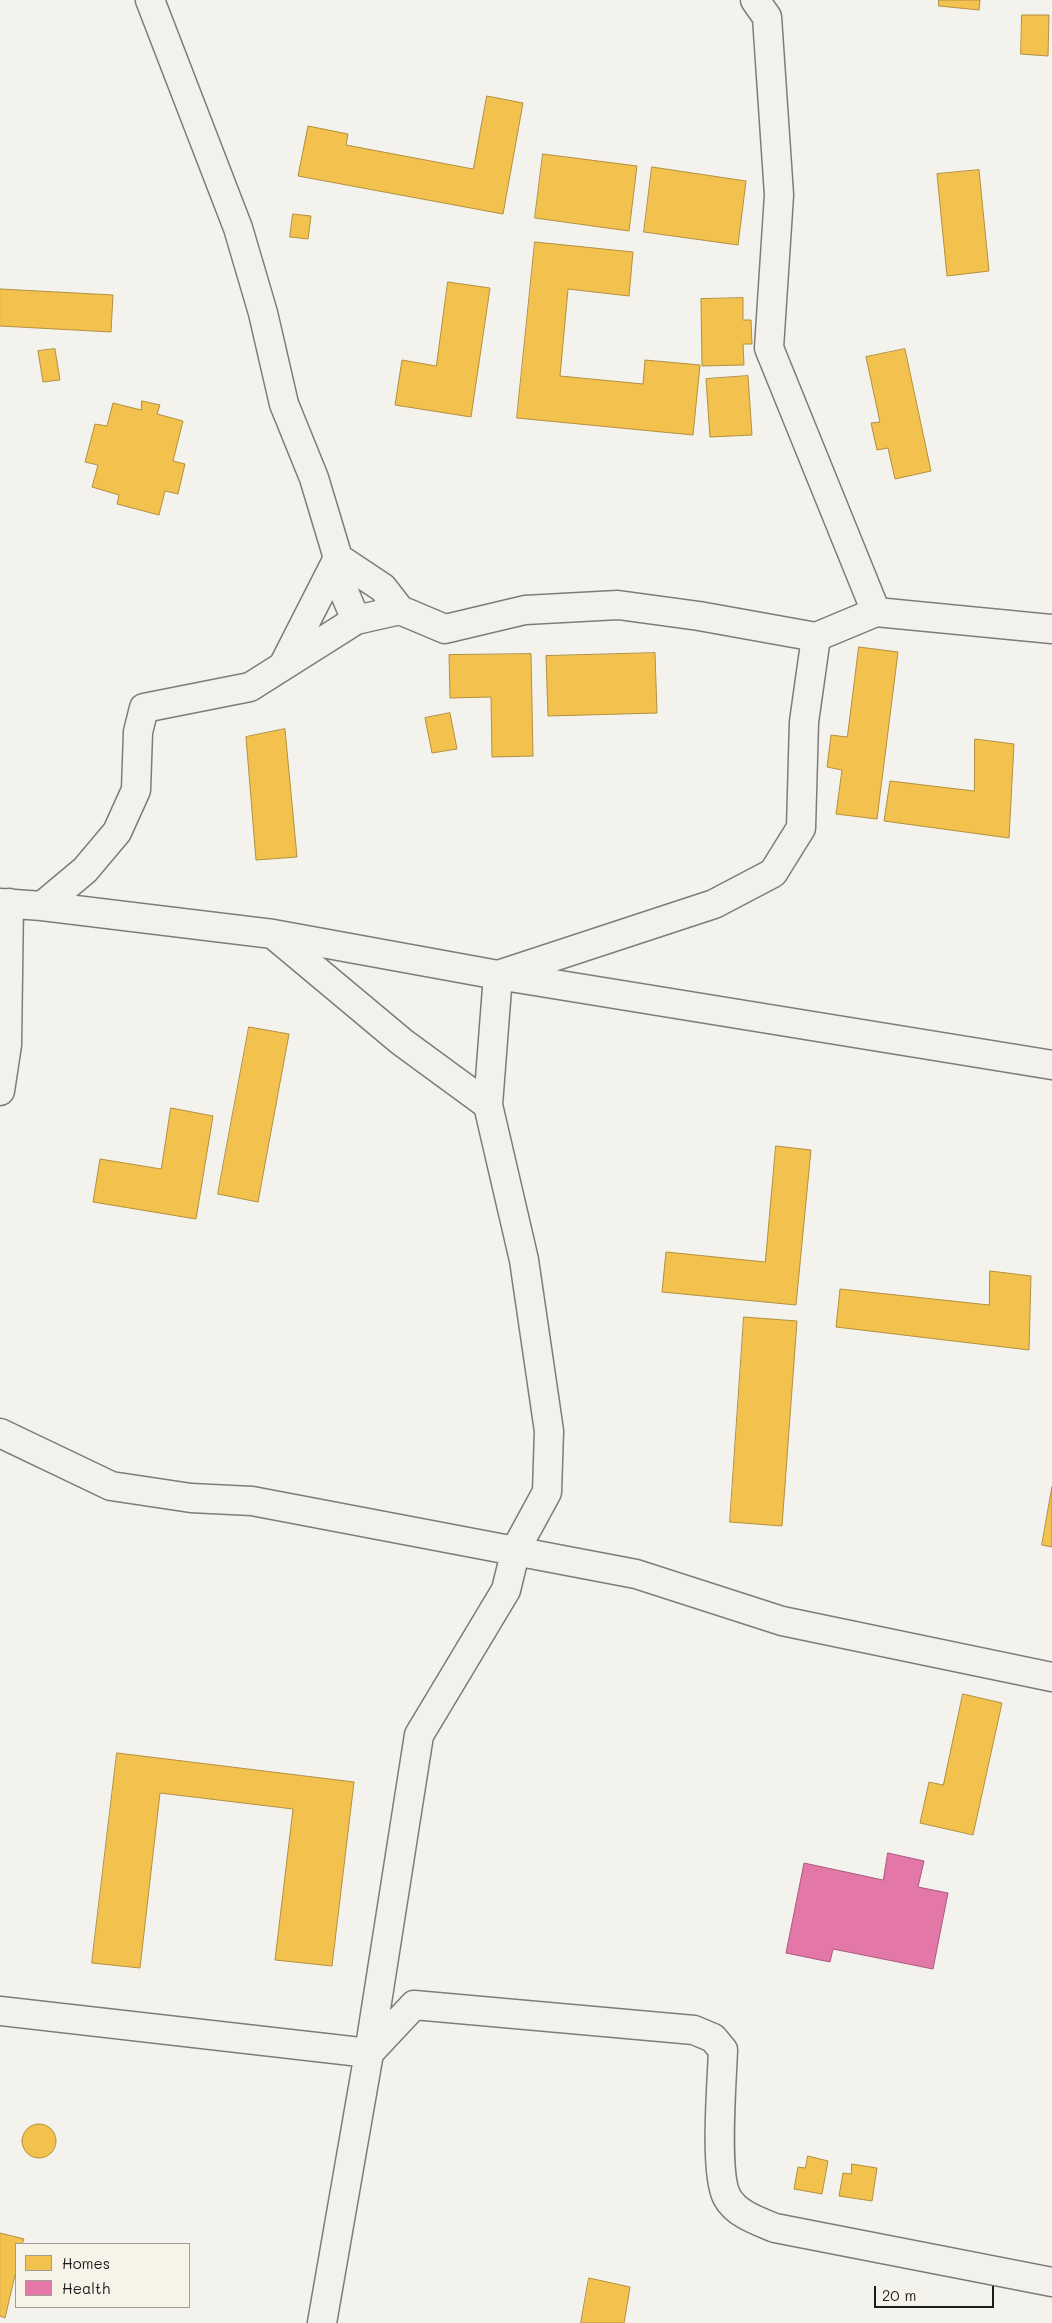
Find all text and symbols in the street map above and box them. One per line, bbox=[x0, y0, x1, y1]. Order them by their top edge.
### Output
legend bbox=[15, 2243, 190, 2308]
text: Homes bbox=[62, 2253, 110, 2273]
scale bar bbox=[877, 2276, 997, 2308]
text: Health bbox=[62, 2278, 110, 2298]
text: 20 m bbox=[882, 2285, 916, 2305]

